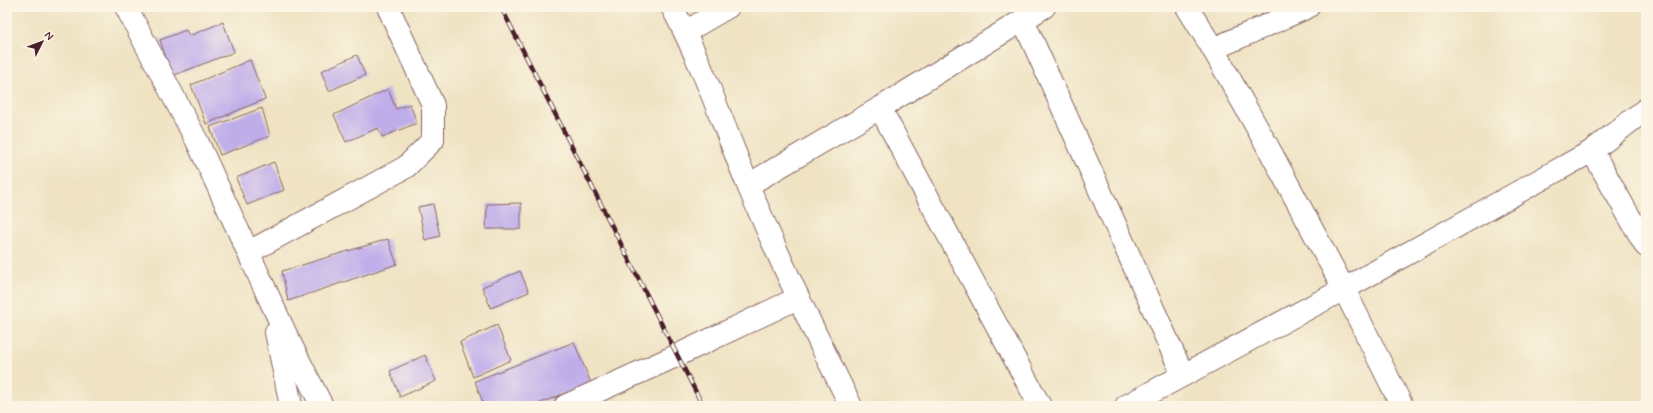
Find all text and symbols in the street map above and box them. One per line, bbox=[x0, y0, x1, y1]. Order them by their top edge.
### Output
north arrow bbox=[22, 22, 62, 62]
text: N bbox=[41, 29, 56, 43]

